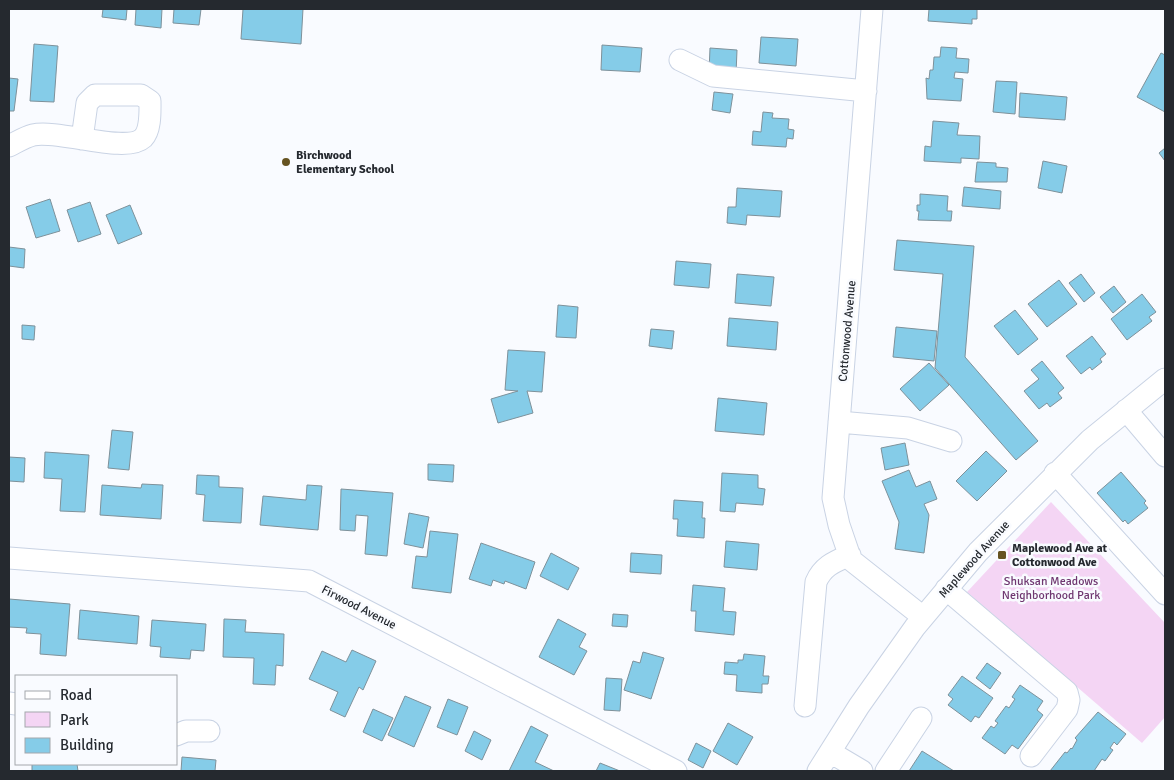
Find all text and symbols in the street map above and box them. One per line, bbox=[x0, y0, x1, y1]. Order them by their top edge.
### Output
place label: Birchwood Elementary School bbox=[296, 148, 395, 177]
marker: Birchwood Elementary School bbox=[280, 156, 292, 168]
street label: Cottonwood Avenue bbox=[836, 280, 859, 382]
street label: Maplewood Avenue bbox=[936, 518, 1013, 601]
place label: Maplewood Ave at Cottonwood Ave bbox=[1012, 541, 1107, 570]
marker: Maplewood Ave at Cottonwood Ave bbox=[996, 549, 1008, 561]
park label: Shuksan Meadows Neighborhood Park bbox=[1002, 574, 1100, 603]
street label: Firwood Avenue bbox=[319, 582, 399, 633]
legend bbox=[15, 675, 178, 765]
text: Road bbox=[60, 686, 92, 704]
text: Park bbox=[60, 711, 89, 729]
text: Building bbox=[60, 736, 114, 754]

